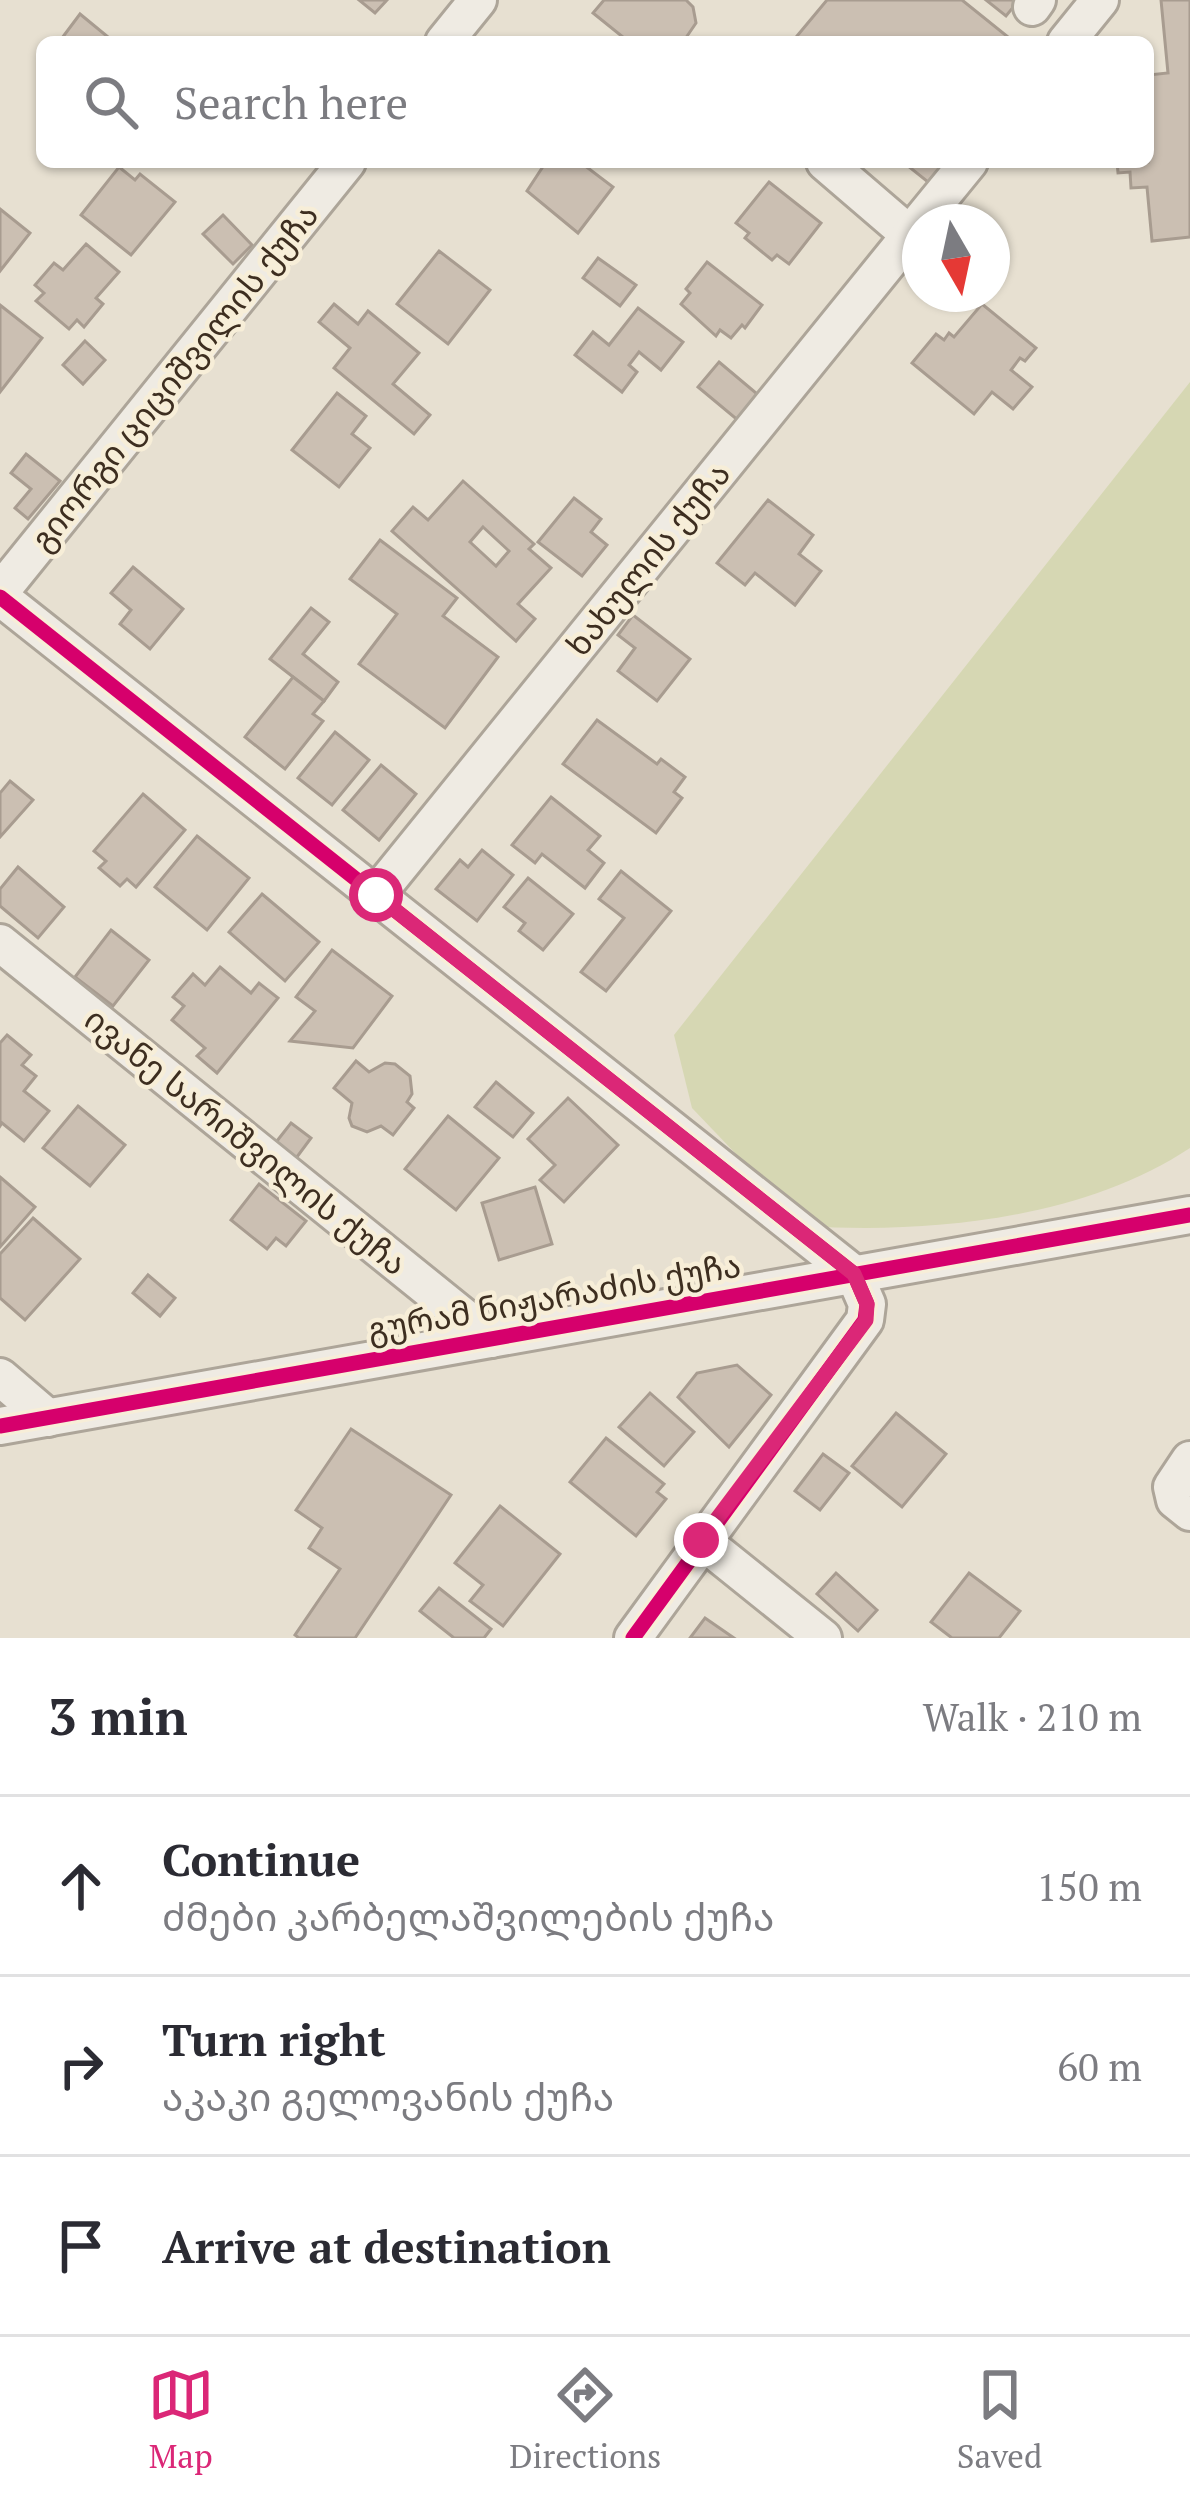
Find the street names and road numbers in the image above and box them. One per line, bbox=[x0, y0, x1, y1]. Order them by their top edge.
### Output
street label: გიორგი ციციშვილის ქუჩა bbox=[20, 194, 327, 559]
street label: ხახულის ქუჩა bbox=[556, 453, 739, 665]
street label: ივანე სარიშვილის ქუჩა bbox=[76, 997, 416, 1284]
street label: გურამ ნიჟარაძის ქუჩა bbox=[364, 1242, 744, 1351]

